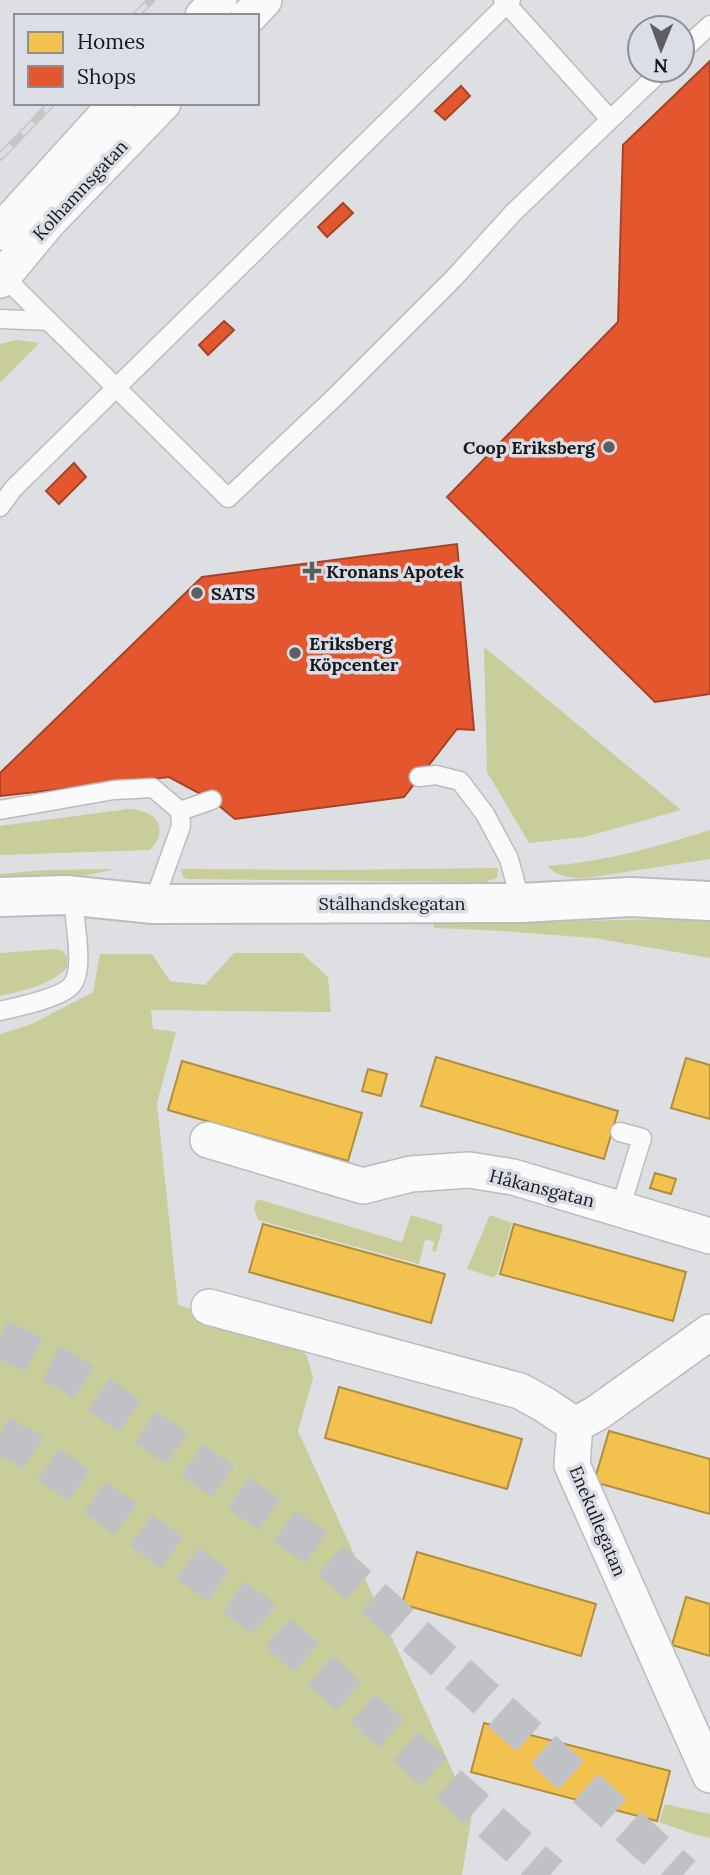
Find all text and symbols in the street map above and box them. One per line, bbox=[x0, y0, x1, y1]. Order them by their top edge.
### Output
legend bbox=[14, 14, 259, 105]
north arrow bbox=[626, 14, 696, 84]
text: Homes bbox=[77, 28, 145, 55]
text: N bbox=[653, 54, 668, 78]
text: Shops bbox=[77, 63, 136, 90]
street label: Kolhamnsgatan bbox=[28, 135, 133, 245]
place label: Coop Eriksberg bbox=[463, 436, 596, 459]
marker: Coop Eriksberg bbox=[601, 439, 617, 455]
place label: Kronans Apotek bbox=[326, 560, 464, 583]
marker: Kronans Apotek bbox=[304, 563, 320, 579]
place label: SATS bbox=[211, 582, 255, 605]
marker: SATS bbox=[189, 585, 205, 601]
place label: Eriksberg Köpcenter bbox=[309, 632, 399, 676]
marker: Eriksberg Köpcenter bbox=[287, 645, 303, 661]
street label: Stålhandskegatan bbox=[319, 892, 466, 915]
street label: Håkansgatan bbox=[487, 1164, 597, 1212]
street label: Enekullegatan bbox=[564, 1462, 632, 1580]

